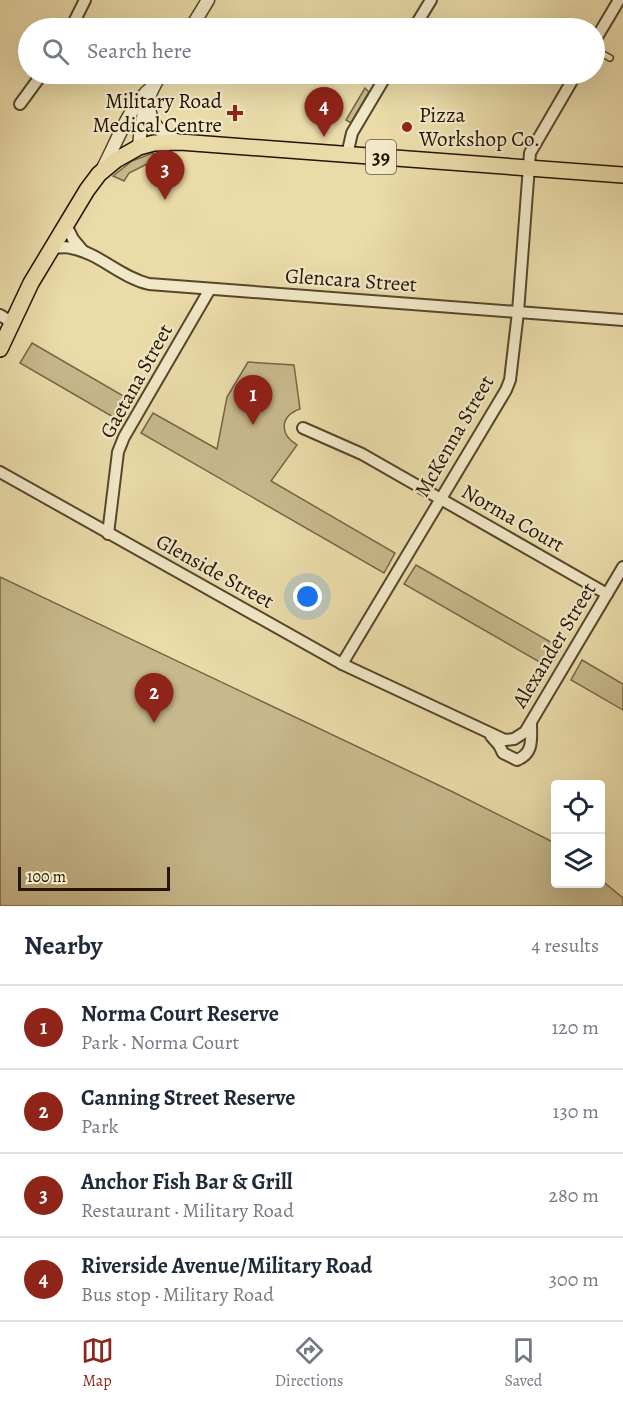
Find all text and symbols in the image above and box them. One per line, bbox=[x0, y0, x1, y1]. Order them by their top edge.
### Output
search box bbox=[18, 18, 605, 84]
icon: search bbox=[39, 35, 72, 68]
text: Search here bbox=[87, 36, 192, 66]
place label: Military Road Medical Centre bbox=[92, 87, 223, 139]
pin: 4 bbox=[304, 88, 344, 137]
place label: Pizza Workshop Co. bbox=[418, 101, 540, 153]
marker: Military Road Medical Centre bbox=[226, 104, 244, 122]
marker: Pizza Workshop Co. bbox=[400, 120, 414, 134]
road number: 39 bbox=[366, 140, 396, 174]
pin: 3 bbox=[146, 150, 184, 200]
street label: Glencara Street bbox=[284, 261, 418, 299]
street label: Gaetana Street bbox=[93, 319, 179, 443]
street label: McKenna Street bbox=[408, 370, 500, 502]
pin: 1 bbox=[234, 376, 272, 425]
street label: Norma Court bbox=[457, 477, 569, 559]
street label: Glenside Street bbox=[151, 527, 279, 615]
street label: Alexander Street bbox=[505, 577, 602, 714]
your location bbox=[293, 582, 322, 611]
pin: 2 bbox=[134, 674, 174, 723]
map controls bbox=[551, 780, 605, 888]
button: locate bbox=[551, 780, 605, 834]
button: layers bbox=[551, 834, 605, 888]
scale bar bbox=[18, 864, 170, 892]
text: 100 m bbox=[27, 866, 66, 888]
text: Nearby bbox=[24, 928, 103, 963]
text: 4 results bbox=[531, 932, 599, 959]
text: Norma Court Reserve bbox=[81, 999, 279, 1029]
text: 1 bbox=[40, 1014, 47, 1041]
text: 120 m bbox=[551, 1014, 599, 1041]
text: Park · Norma Court bbox=[81, 1029, 239, 1056]
text: Canning Street Reserve bbox=[81, 1083, 295, 1113]
text: 2 bbox=[39, 1098, 48, 1125]
text: 130 m bbox=[553, 1098, 599, 1125]
text: Park bbox=[81, 1113, 119, 1140]
text: Anchor Fish Bar & Grill bbox=[81, 1167, 293, 1197]
text: 3 bbox=[39, 1182, 48, 1209]
text: 280 m bbox=[549, 1182, 599, 1209]
text: Restaurant · Military Road bbox=[81, 1197, 294, 1224]
text: Riverside Avenue/Military Road bbox=[81, 1251, 372, 1281]
text: 4 bbox=[39, 1266, 48, 1293]
text: 300 m bbox=[549, 1266, 599, 1293]
text: Bus stop · Military Road bbox=[81, 1281, 274, 1308]
tab: Map bbox=[81, 1334, 114, 1392]
tab: Directions bbox=[275, 1334, 343, 1392]
tab: Saved bbox=[504, 1334, 542, 1392]

